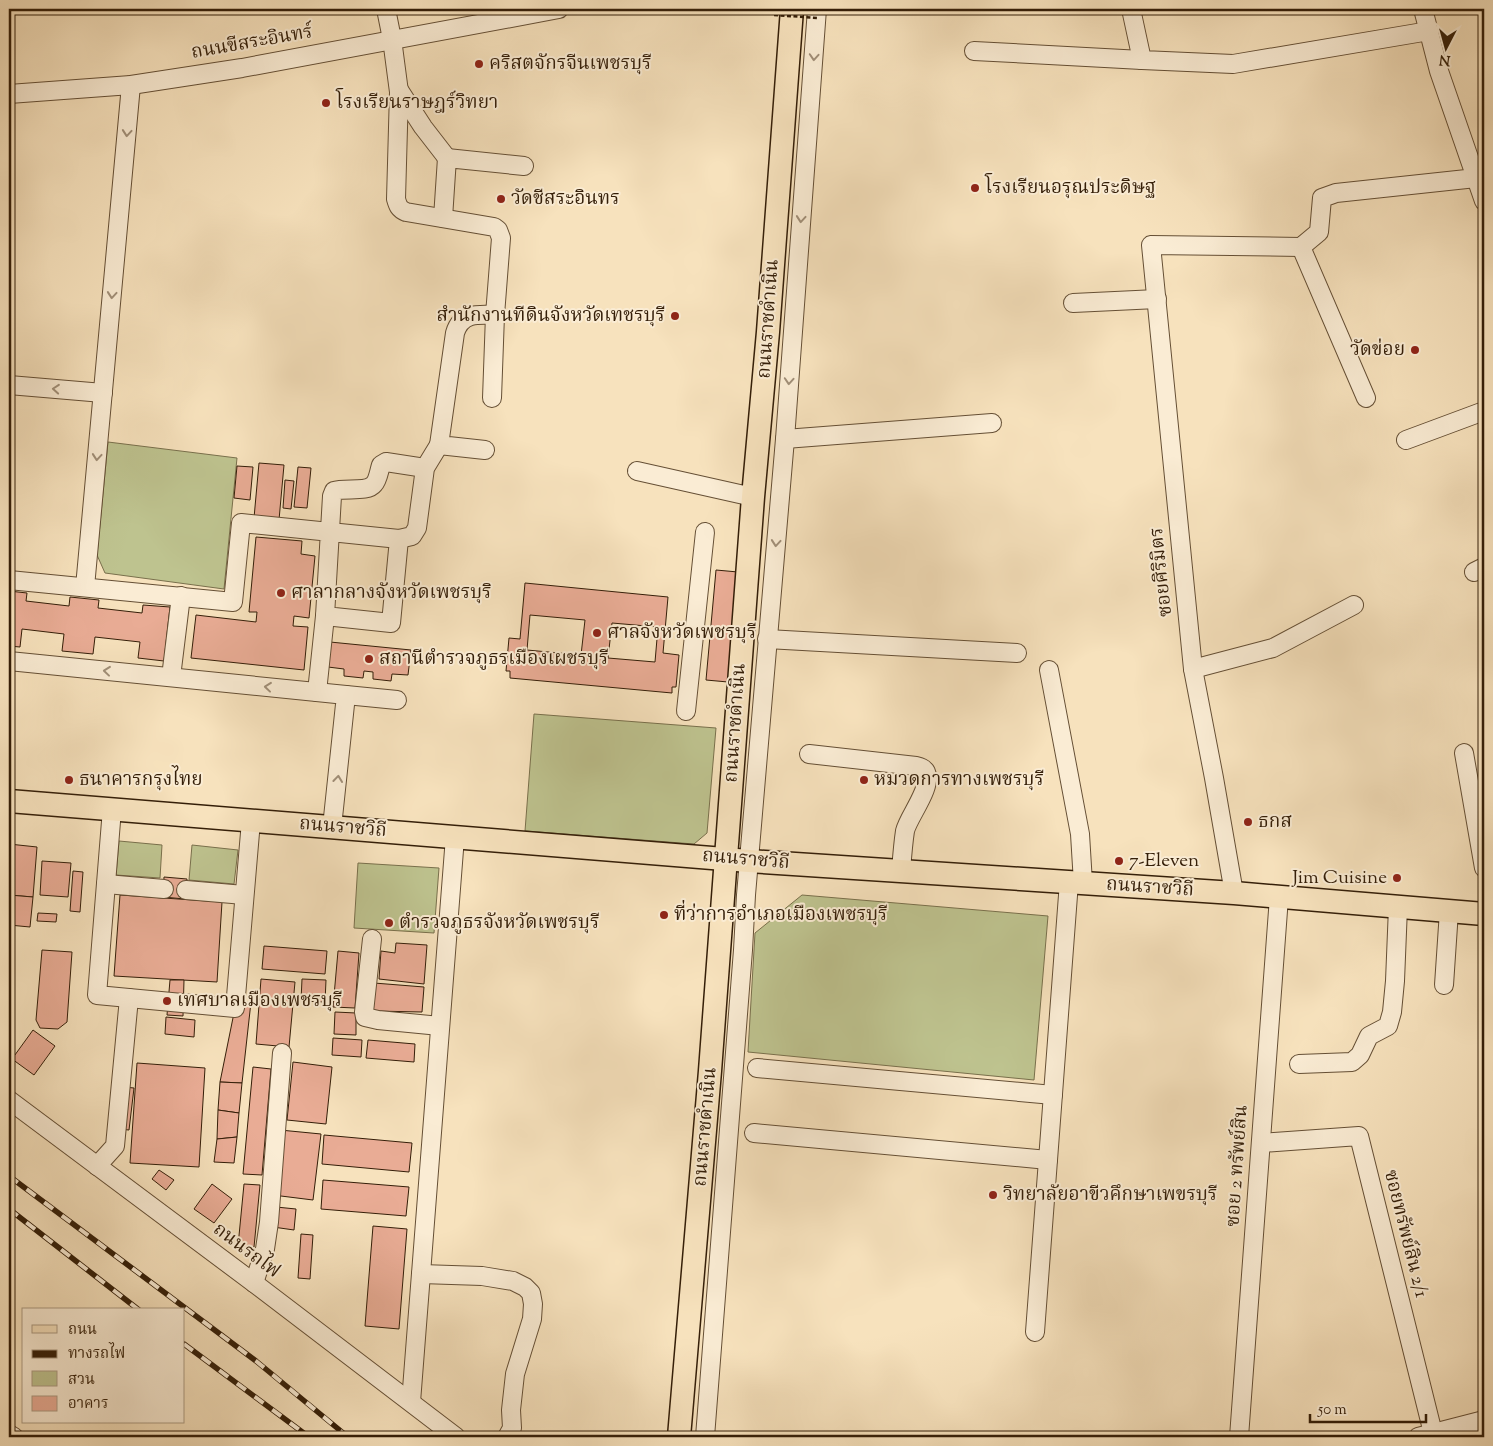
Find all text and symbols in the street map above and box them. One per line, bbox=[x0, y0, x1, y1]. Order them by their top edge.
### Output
street label: ถนนขีสระอินทร์ bbox=[189, 19, 316, 67]
north arrow bbox=[1420, 22, 1470, 72]
text: N bbox=[1438, 48, 1451, 69]
place label: คริสตจักรจีนเพชรบุรี bbox=[489, 51, 652, 78]
one-way arrow bbox=[808, 54, 819, 62]
marker: คริสตจักรจีนเพชรบุรี bbox=[473, 58, 485, 70]
place label: โรงเรียนราษฎร์วิทยา bbox=[335, 87, 498, 117]
marker: โรงเรียนราษฎร์วิทยา bbox=[320, 97, 332, 109]
one-way arrow bbox=[122, 129, 133, 137]
place label: โรงเรียนอรุณประดิษฐ bbox=[984, 172, 1156, 202]
marker: โรงเรียนอรุณประดิษฐ bbox=[969, 182, 981, 194]
place label: วัดชีสระอินทร bbox=[511, 186, 620, 213]
marker: วัดชีสระอินทร bbox=[495, 193, 507, 205]
one-way arrow bbox=[796, 216, 807, 224]
street label: ถนนราชดำเนิน bbox=[751, 258, 787, 380]
one-way arrow bbox=[107, 291, 118, 299]
place label: สำนักงานทีดินจังหวัดเทชรบุรี bbox=[437, 303, 665, 330]
marker: สำนักงานทีดินจังหวัดเทชรบุรี bbox=[669, 310, 681, 322]
place label: วัดข่อย bbox=[1350, 337, 1405, 364]
marker: วัดข่อย bbox=[1409, 344, 1421, 356]
one-way arrow bbox=[783, 378, 794, 386]
one-way arrow bbox=[52, 384, 60, 395]
one-way arrow bbox=[92, 453, 103, 461]
street label: ซอยศิริมิตร bbox=[1144, 526, 1180, 618]
one-way arrow bbox=[770, 540, 781, 548]
place label: ศาลากลางจังหวัดเพชรบุริ bbox=[291, 580, 492, 607]
marker: ศาลากลางจังหวัดเพชรบุริ bbox=[275, 587, 287, 599]
place label: ศาลจังหวัดเพชรบุรี bbox=[607, 620, 756, 647]
marker: ศาลจังหวัดเพชรบุรี bbox=[591, 627, 603, 639]
place label: สถานีตำรวจภูธรเมืองเผชรบุรี bbox=[379, 646, 609, 673]
marker: สถานีตำรวจภูธรเมืองเผชรบุรี bbox=[363, 653, 375, 665]
street label: ถนนราชดำเนิน bbox=[718, 662, 754, 784]
one-way arrow bbox=[102, 666, 110, 677]
one-way arrow bbox=[264, 682, 272, 693]
place label: ธนาคารกรุงไทย bbox=[79, 765, 203, 794]
place label: หมวดการทางเพชรบุรี bbox=[874, 767, 1044, 794]
marker: ธนาคารกรุงไทย bbox=[63, 774, 75, 786]
marker: หมวดการทางเพชรบุรี bbox=[858, 774, 870, 786]
one-way arrow bbox=[332, 775, 343, 783]
place label: ธกส bbox=[1258, 809, 1292, 836]
street label: ถนนราชวิถี bbox=[298, 811, 388, 845]
marker: ธกส bbox=[1242, 816, 1254, 828]
street label: ถนนราชวิถี bbox=[701, 843, 791, 877]
place label: 7-Eleven bbox=[1129, 848, 1199, 875]
marker: 7-Eleven bbox=[1113, 855, 1125, 867]
place label: Jim Cuisine bbox=[1291, 865, 1387, 892]
street label: ถนนราชวิถี bbox=[1105, 871, 1195, 905]
marker: Jim Cuisine bbox=[1391, 872, 1403, 884]
place label: ที่ว่าการอำเภอเมืองเพชรบุรี bbox=[674, 899, 888, 929]
marker: ที่ว่าการอำเภอเมืองเพชรบุรี bbox=[658, 909, 670, 921]
place label: ตำรวจภูธรจังหวัดเพชรบุรี bbox=[399, 910, 599, 937]
marker: ตำรวจภูธรจังหวัดเพชรบุรี bbox=[383, 917, 395, 929]
place label: เทศบาลเมืองเพชรบุรี bbox=[177, 988, 342, 1015]
marker: เทศบาลเมืองเพชรบุรี bbox=[161, 995, 173, 1007]
street label: ถนนราชดำเนิน bbox=[687, 1066, 725, 1188]
street label: ซอย 2 ทรัพย์สิน bbox=[1220, 1104, 1256, 1228]
street label: ซอยทรัพย์สิน 2/1 bbox=[1376, 1167, 1434, 1301]
place label: วิทยาลัยอาขีวคึกษาเพขรบุรี bbox=[1003, 1182, 1217, 1209]
marker: วิทยาลัยอาขีวคึกษาเพขรบุรี bbox=[987, 1189, 999, 1201]
street label: ถนนรถไฟ bbox=[207, 1215, 286, 1285]
legend bbox=[22, 1308, 185, 1424]
text: ถนน bbox=[68, 1320, 97, 1341]
text: ทางรถไฟ bbox=[68, 1342, 125, 1365]
text: สวน bbox=[68, 1370, 95, 1391]
scale bar bbox=[1310, 1391, 1427, 1423]
text: อาคาร bbox=[68, 1394, 108, 1415]
text: 50 m bbox=[1317, 1400, 1347, 1421]

